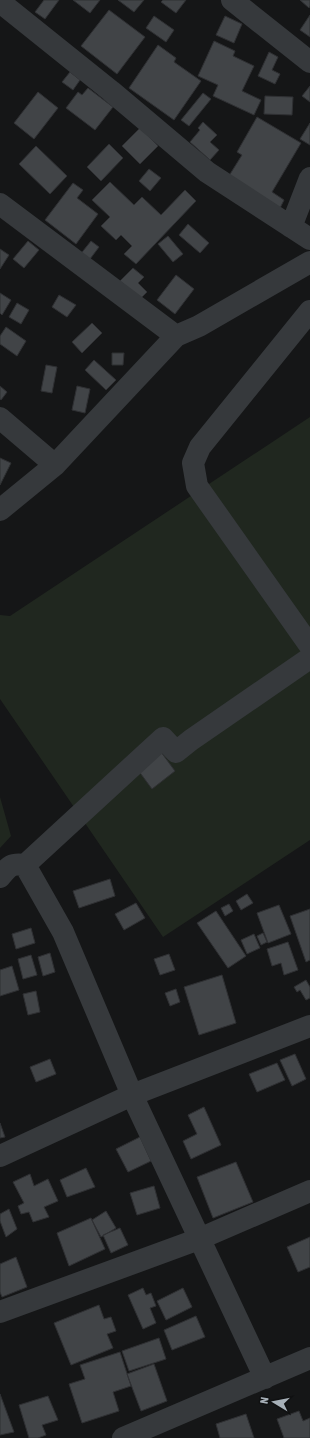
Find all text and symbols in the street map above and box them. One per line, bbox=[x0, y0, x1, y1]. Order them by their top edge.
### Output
north arrow bbox=[254, 1382, 294, 1422]
text: N bbox=[258, 1396, 271, 1405]

